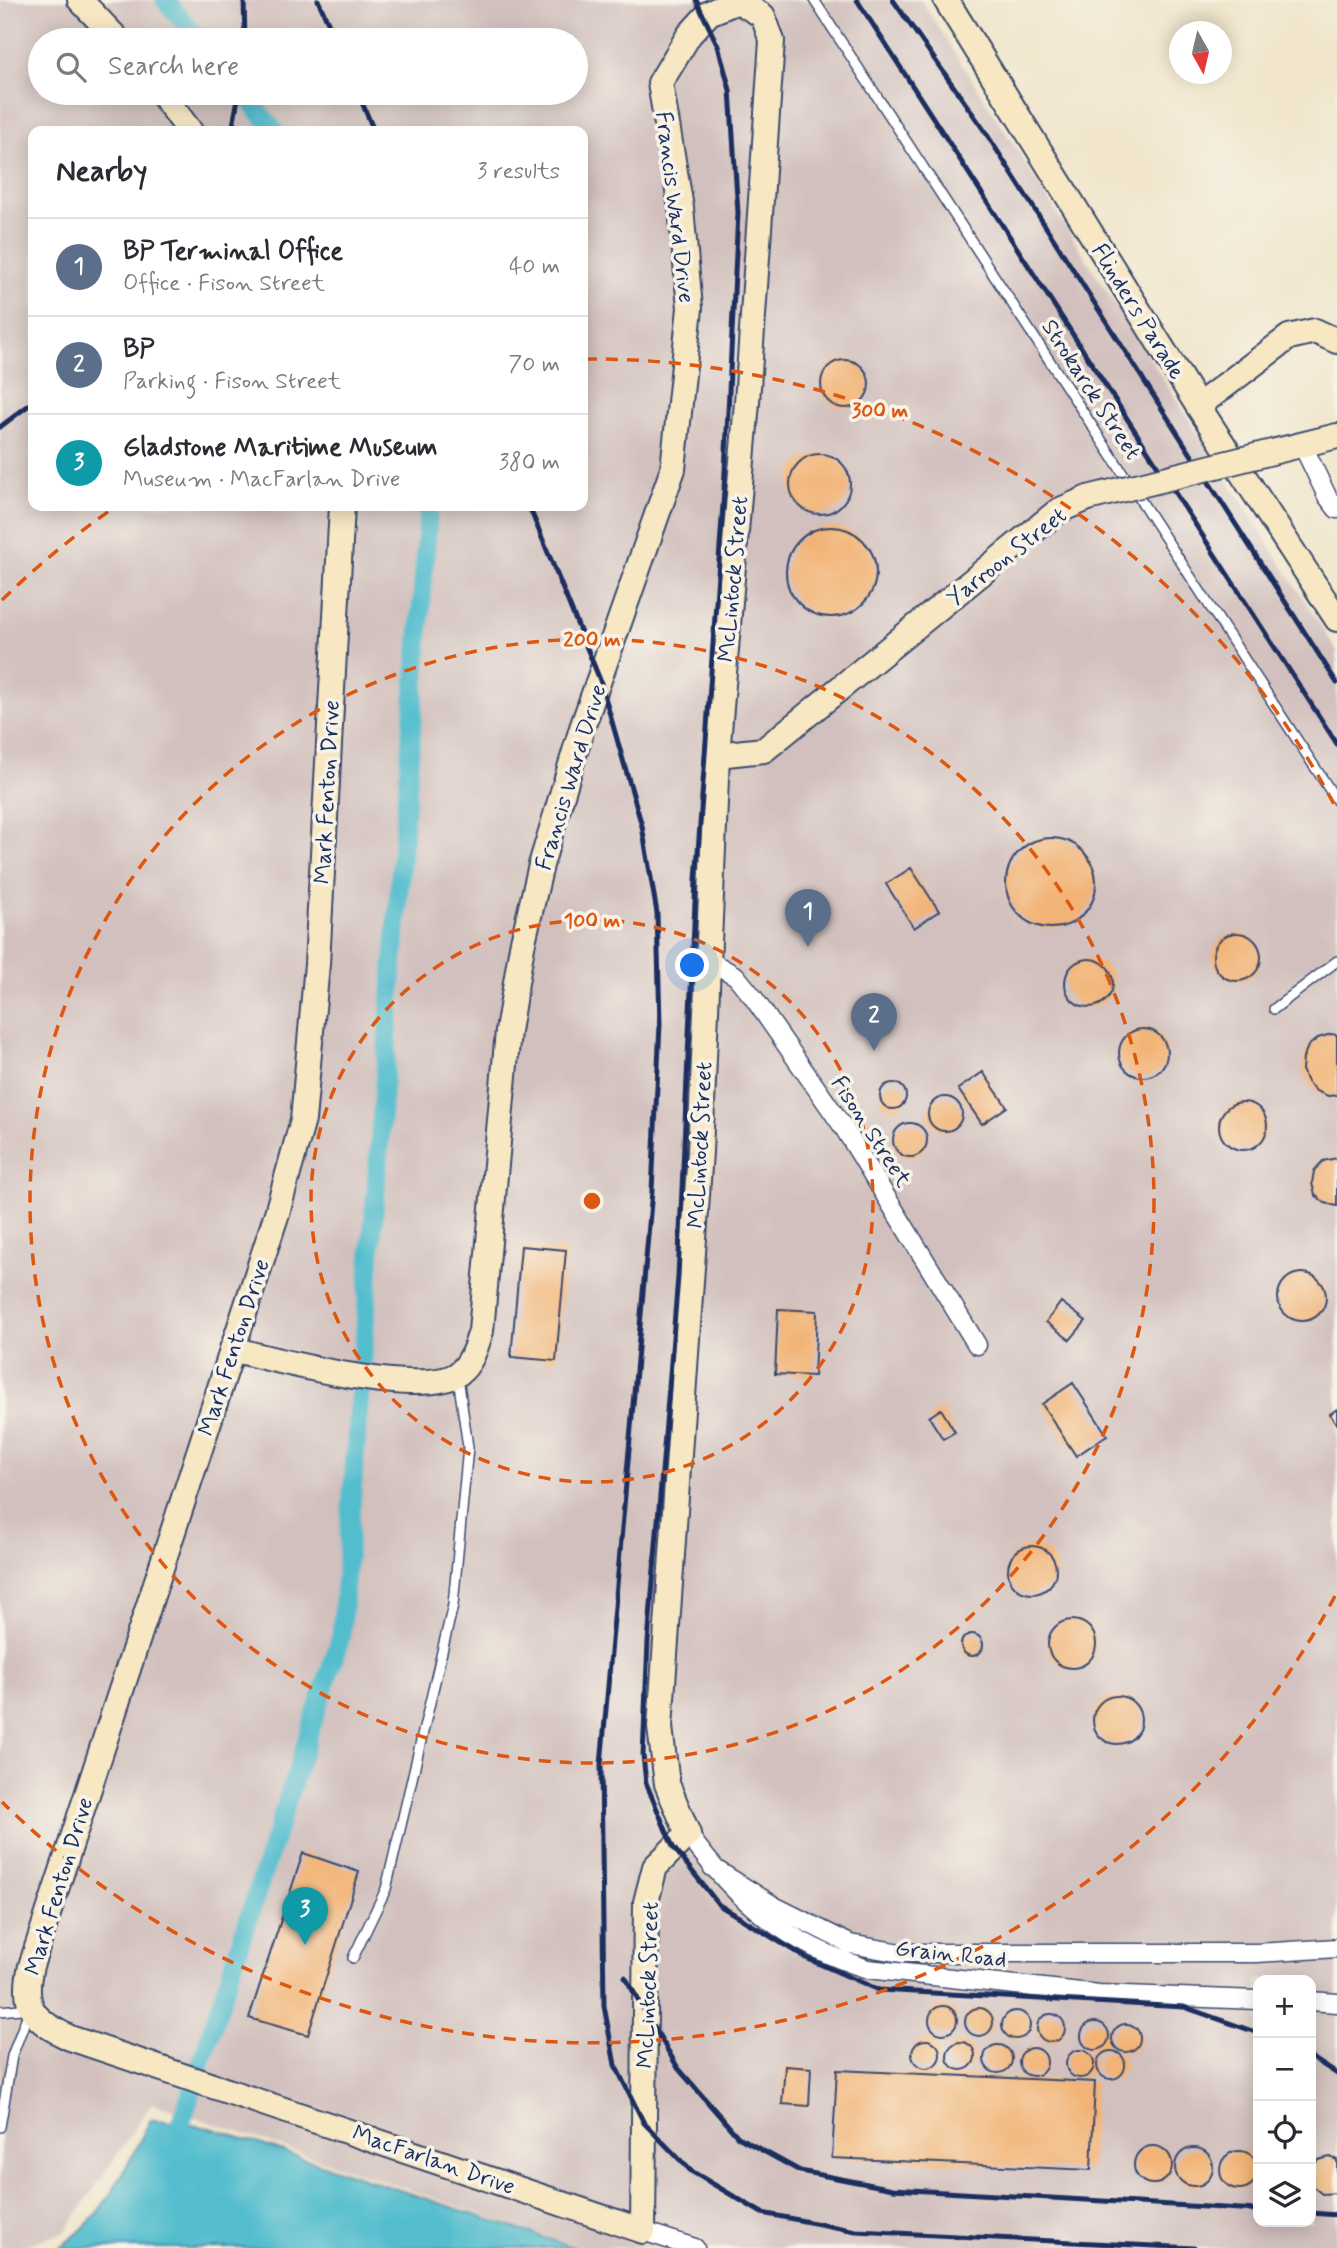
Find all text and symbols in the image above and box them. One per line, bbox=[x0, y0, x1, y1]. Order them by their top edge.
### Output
north arrow bbox=[1169, 21, 1232, 84]
search box bbox=[28, 28, 588, 105]
icon: search bbox=[52, 48, 90, 86]
text: Search here bbox=[108, 50, 239, 84]
street label: Francis Ward Drive bbox=[647, 110, 701, 305]
text: Nearby bbox=[56, 152, 147, 191]
text: 3 results bbox=[477, 157, 560, 187]
text: BP Terminal Office bbox=[123, 235, 343, 269]
street label: Flinders Parade bbox=[1084, 238, 1191, 386]
text: 1 bbox=[74, 252, 84, 282]
text: 40 m bbox=[509, 252, 560, 282]
text: Office · Fison Street bbox=[123, 269, 325, 299]
street label: Strokarck Street bbox=[1034, 314, 1147, 466]
text: BP bbox=[123, 333, 154, 367]
text: 2 bbox=[73, 350, 85, 380]
text: 70 m bbox=[508, 350, 560, 380]
text: Parking · Fison Street bbox=[123, 367, 341, 397]
text: 300 m bbox=[852, 397, 909, 425]
text: Gladstone Maritime Museum bbox=[123, 431, 437, 465]
text: 3 bbox=[74, 448, 84, 478]
text: 380 m bbox=[499, 448, 560, 478]
text: Museum · MacFarlan Drive bbox=[123, 465, 400, 495]
street label: McLintock Street bbox=[712, 495, 756, 664]
street label: Yarroon Street bbox=[941, 501, 1073, 614]
text: 200 m bbox=[563, 626, 621, 654]
street label: Francis Ward Drive bbox=[529, 681, 614, 874]
street label: Mark Fenton Drive bbox=[308, 699, 348, 885]
pin: 1 bbox=[785, 889, 831, 947]
text: 100 m bbox=[564, 907, 620, 935]
your location bbox=[675, 948, 709, 982]
pin: 2 bbox=[851, 993, 897, 1051]
street label: McLintock Street bbox=[682, 1061, 720, 1229]
street label: Fison Street bbox=[823, 1071, 918, 1194]
centre of rings bbox=[580, 1189, 604, 1213]
street label: Mark Fenton Drive bbox=[192, 1255, 278, 1440]
street label: Mark Fenton Drive bbox=[19, 1794, 101, 1979]
pin: 3 bbox=[282, 1887, 328, 1945]
street label: McLintock Street bbox=[631, 1901, 667, 2069]
street label: Grain Road bbox=[894, 1934, 1008, 1976]
map controls bbox=[1253, 1975, 1316, 2227]
button: + bbox=[1253, 1975, 1316, 2038]
button: − bbox=[1253, 2038, 1316, 2101]
button: locate bbox=[1253, 2101, 1316, 2164]
street label: MacFarlan Drive bbox=[348, 2119, 519, 2203]
button: layers bbox=[1253, 2164, 1316, 2227]

